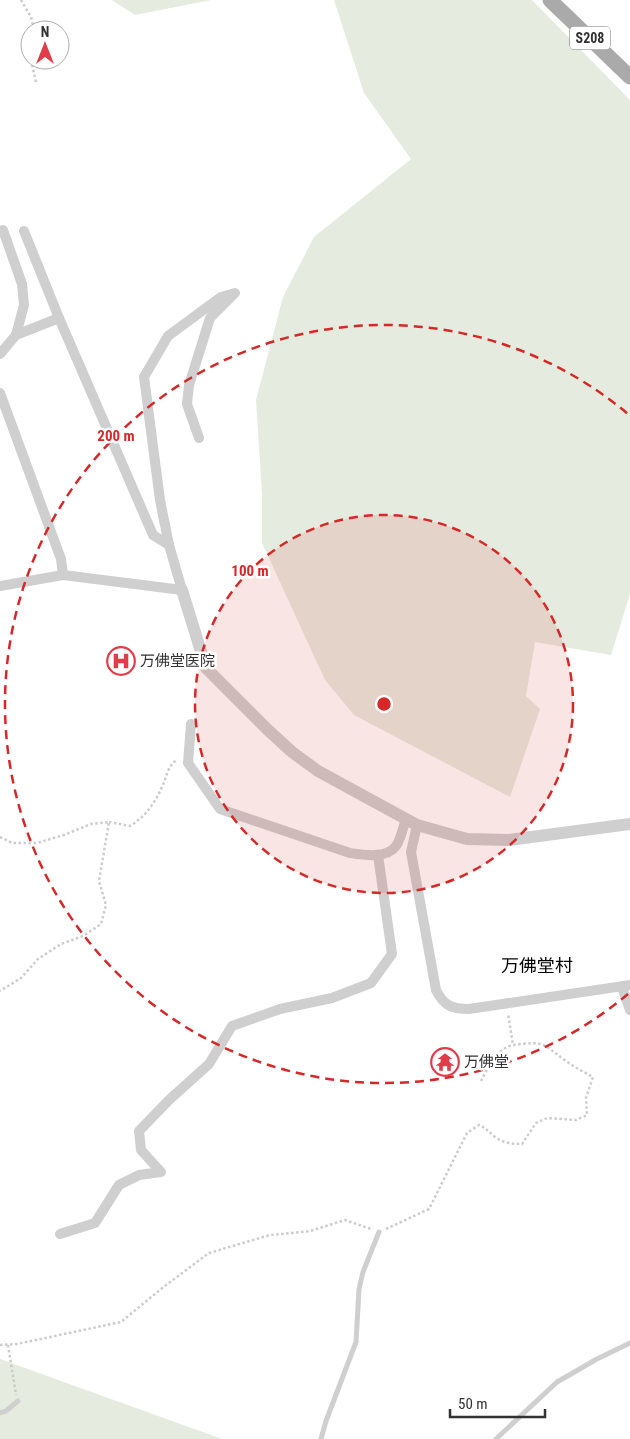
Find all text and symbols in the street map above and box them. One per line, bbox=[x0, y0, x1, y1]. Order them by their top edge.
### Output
north arrow bbox=[20, 20, 70, 70]
text: N bbox=[41, 24, 49, 40]
road number: S208 bbox=[570, 26, 610, 49]
text: 200 m bbox=[97, 427, 135, 445]
text: 100 m bbox=[231, 562, 269, 580]
hospital icon: 万佛堂医院 bbox=[106, 646, 136, 676]
place label: 万佛堂医院 bbox=[140, 652, 215, 670]
centre of rings bbox=[375, 695, 393, 713]
district label: 万佛堂村 bbox=[501, 955, 573, 976]
temple icon: 万佛堂 bbox=[430, 1047, 460, 1077]
place label: 万佛堂 bbox=[464, 1053, 509, 1071]
scale bar bbox=[450, 1386, 545, 1418]
text: 50 m bbox=[458, 1395, 488, 1413]

